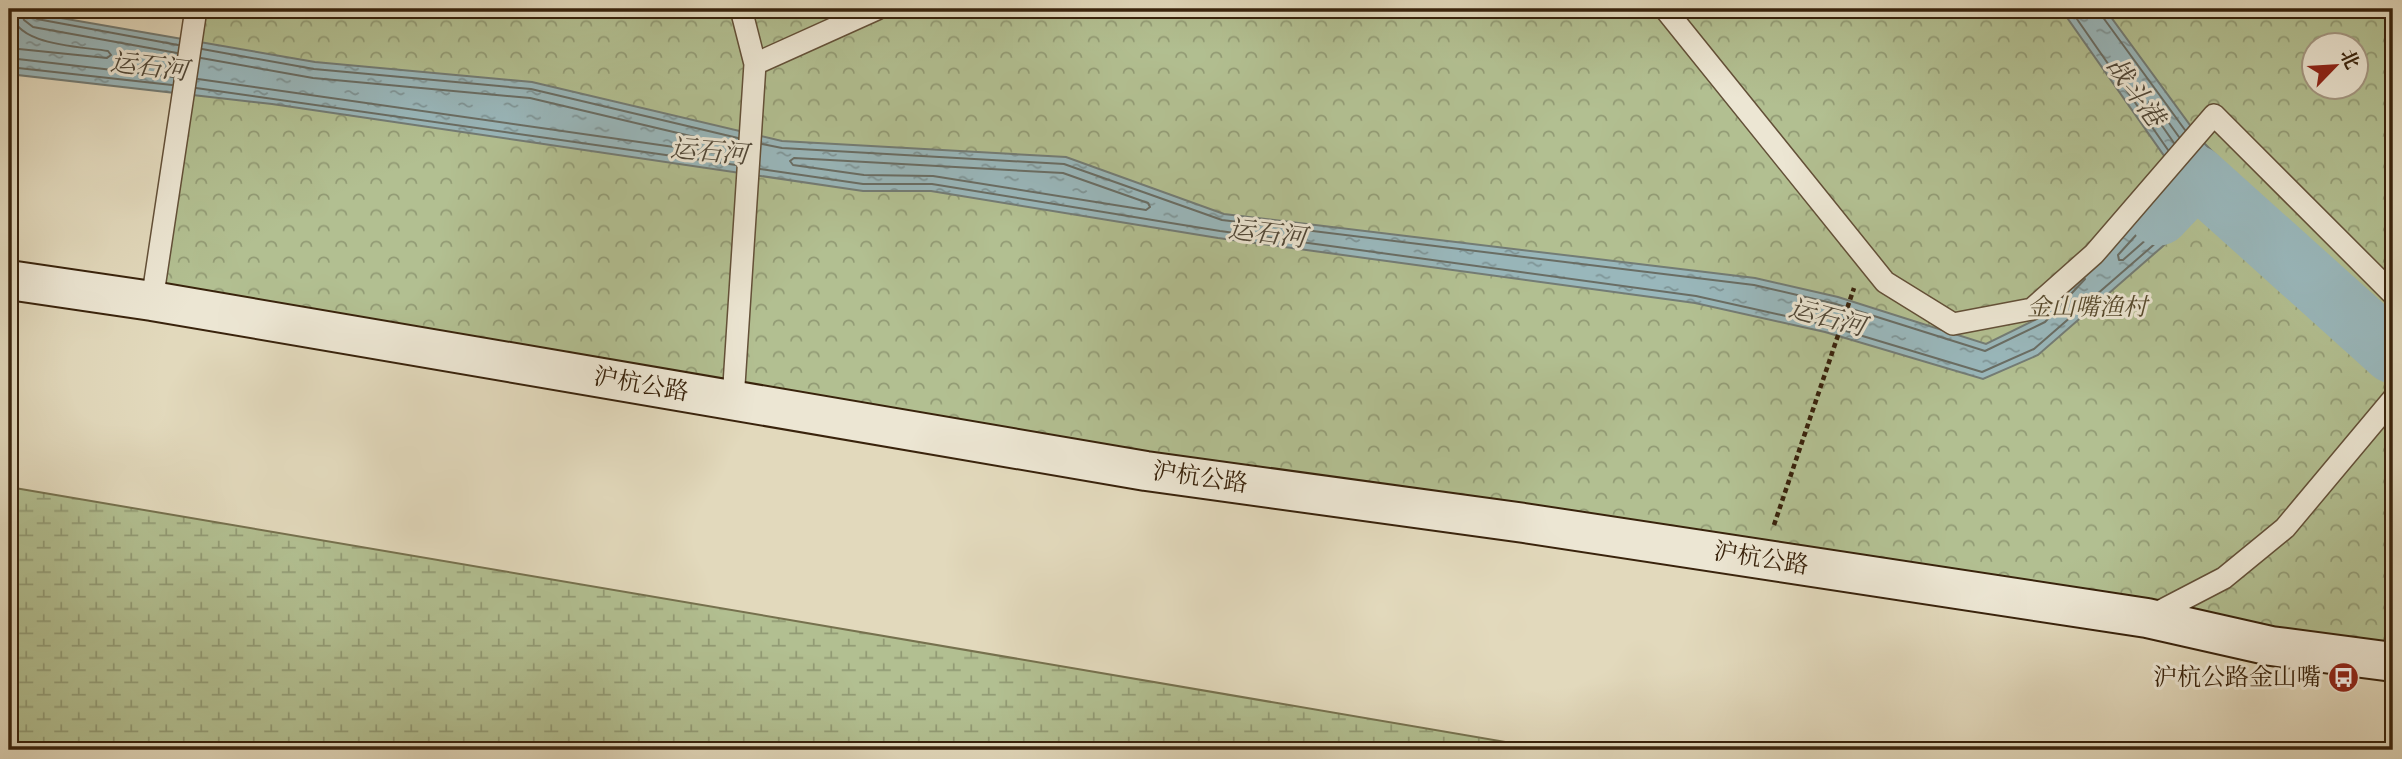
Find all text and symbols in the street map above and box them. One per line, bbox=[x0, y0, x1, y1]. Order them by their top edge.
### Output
north arrow bbox=[2300, 32, 2370, 102]
water label: 运石河 bbox=[108, 46, 194, 88]
text: 北 bbox=[2335, 46, 2364, 73]
water label: 战斗港 bbox=[2099, 51, 2173, 135]
water label: 运石河 bbox=[669, 133, 753, 172]
water label: 运石河 bbox=[1226, 213, 1312, 255]
water label: 运石河 bbox=[1785, 292, 1873, 345]
park label: 金山嘴渔村 bbox=[2027, 293, 2150, 323]
street label: 沪杭公路 bbox=[591, 362, 691, 408]
street label: 沪杭公路 bbox=[1150, 456, 1250, 500]
street label: 沪杭公路 bbox=[1711, 537, 1811, 581]
bus stop icon: 沪杭公路金山嘴 bbox=[2327, 661, 2361, 695]
place label: 沪杭公路金山嘴 bbox=[2153, 663, 2321, 693]

